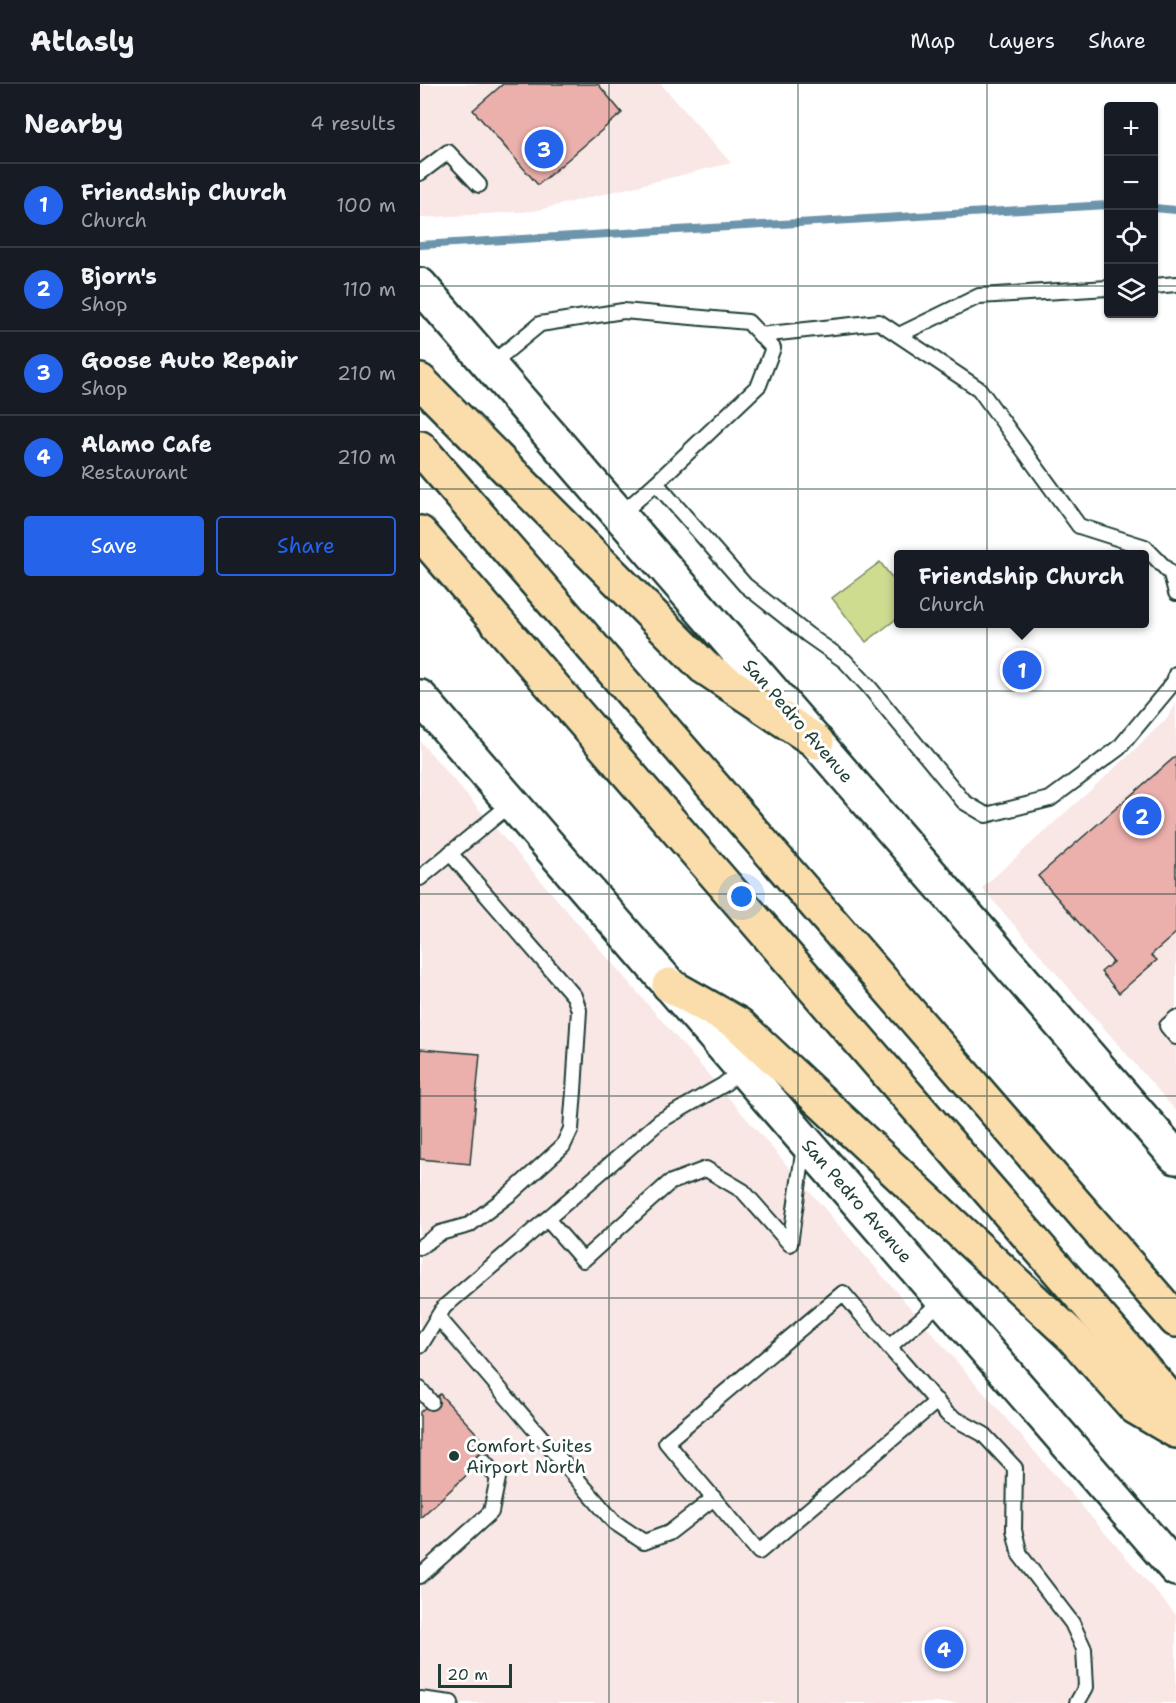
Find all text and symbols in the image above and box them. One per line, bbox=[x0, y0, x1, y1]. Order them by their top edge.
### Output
text: Atlasly bbox=[30, 22, 135, 60]
text: Map bbox=[910, 27, 955, 55]
text: Layers bbox=[988, 27, 1055, 55]
text: Share bbox=[1088, 27, 1146, 55]
map controls bbox=[1104, 102, 1158, 318]
button: + bbox=[1104, 102, 1158, 156]
text: Nearby bbox=[24, 106, 123, 141]
text: 4 results bbox=[310, 110, 396, 136]
pin: 3 bbox=[524, 126, 564, 172]
button: − bbox=[1104, 156, 1158, 210]
text: Friendship Church bbox=[81, 178, 287, 207]
text: 1 bbox=[39, 192, 48, 218]
text: 100 m bbox=[336, 192, 396, 218]
text: Church bbox=[81, 207, 147, 233]
button: locate bbox=[1104, 210, 1158, 264]
text: Bjorn's bbox=[81, 262, 157, 291]
button: layers bbox=[1104, 264, 1158, 318]
text: 2 bbox=[37, 276, 51, 302]
text: 110 m bbox=[342, 276, 396, 302]
text: Shop bbox=[81, 291, 128, 317]
text: Goose Auto Repair bbox=[81, 346, 298, 375]
text: 3 bbox=[37, 360, 51, 386]
text: 210 m bbox=[337, 360, 396, 386]
text: Shop bbox=[81, 375, 128, 401]
text: Alamo Cafe bbox=[81, 430, 212, 459]
text: 4 bbox=[37, 444, 51, 470]
text: 210 m bbox=[337, 444, 396, 470]
text: Restaurant bbox=[81, 459, 188, 485]
button: Save bbox=[24, 516, 204, 576]
button: Share bbox=[216, 516, 396, 576]
popup bbox=[894, 550, 1149, 628]
text: Friendship Church bbox=[919, 562, 1124, 591]
text: Church bbox=[919, 591, 985, 617]
pin: 1 bbox=[1002, 648, 1042, 692]
street label: San Pedro Avenue bbox=[737, 654, 859, 788]
pin: 2 bbox=[1122, 794, 1162, 838]
your location bbox=[727, 882, 756, 911]
street label: San Pedro Avenue bbox=[796, 1134, 918, 1268]
place label: Comfort Suites Airport North bbox=[466, 1434, 593, 1479]
marker: Comfort Suites Airport North bbox=[447, 1449, 461, 1463]
pin: 4 bbox=[924, 1626, 964, 1672]
scale bar bbox=[438, 1661, 512, 1688]
text: 20 m bbox=[447, 1664, 488, 1685]

